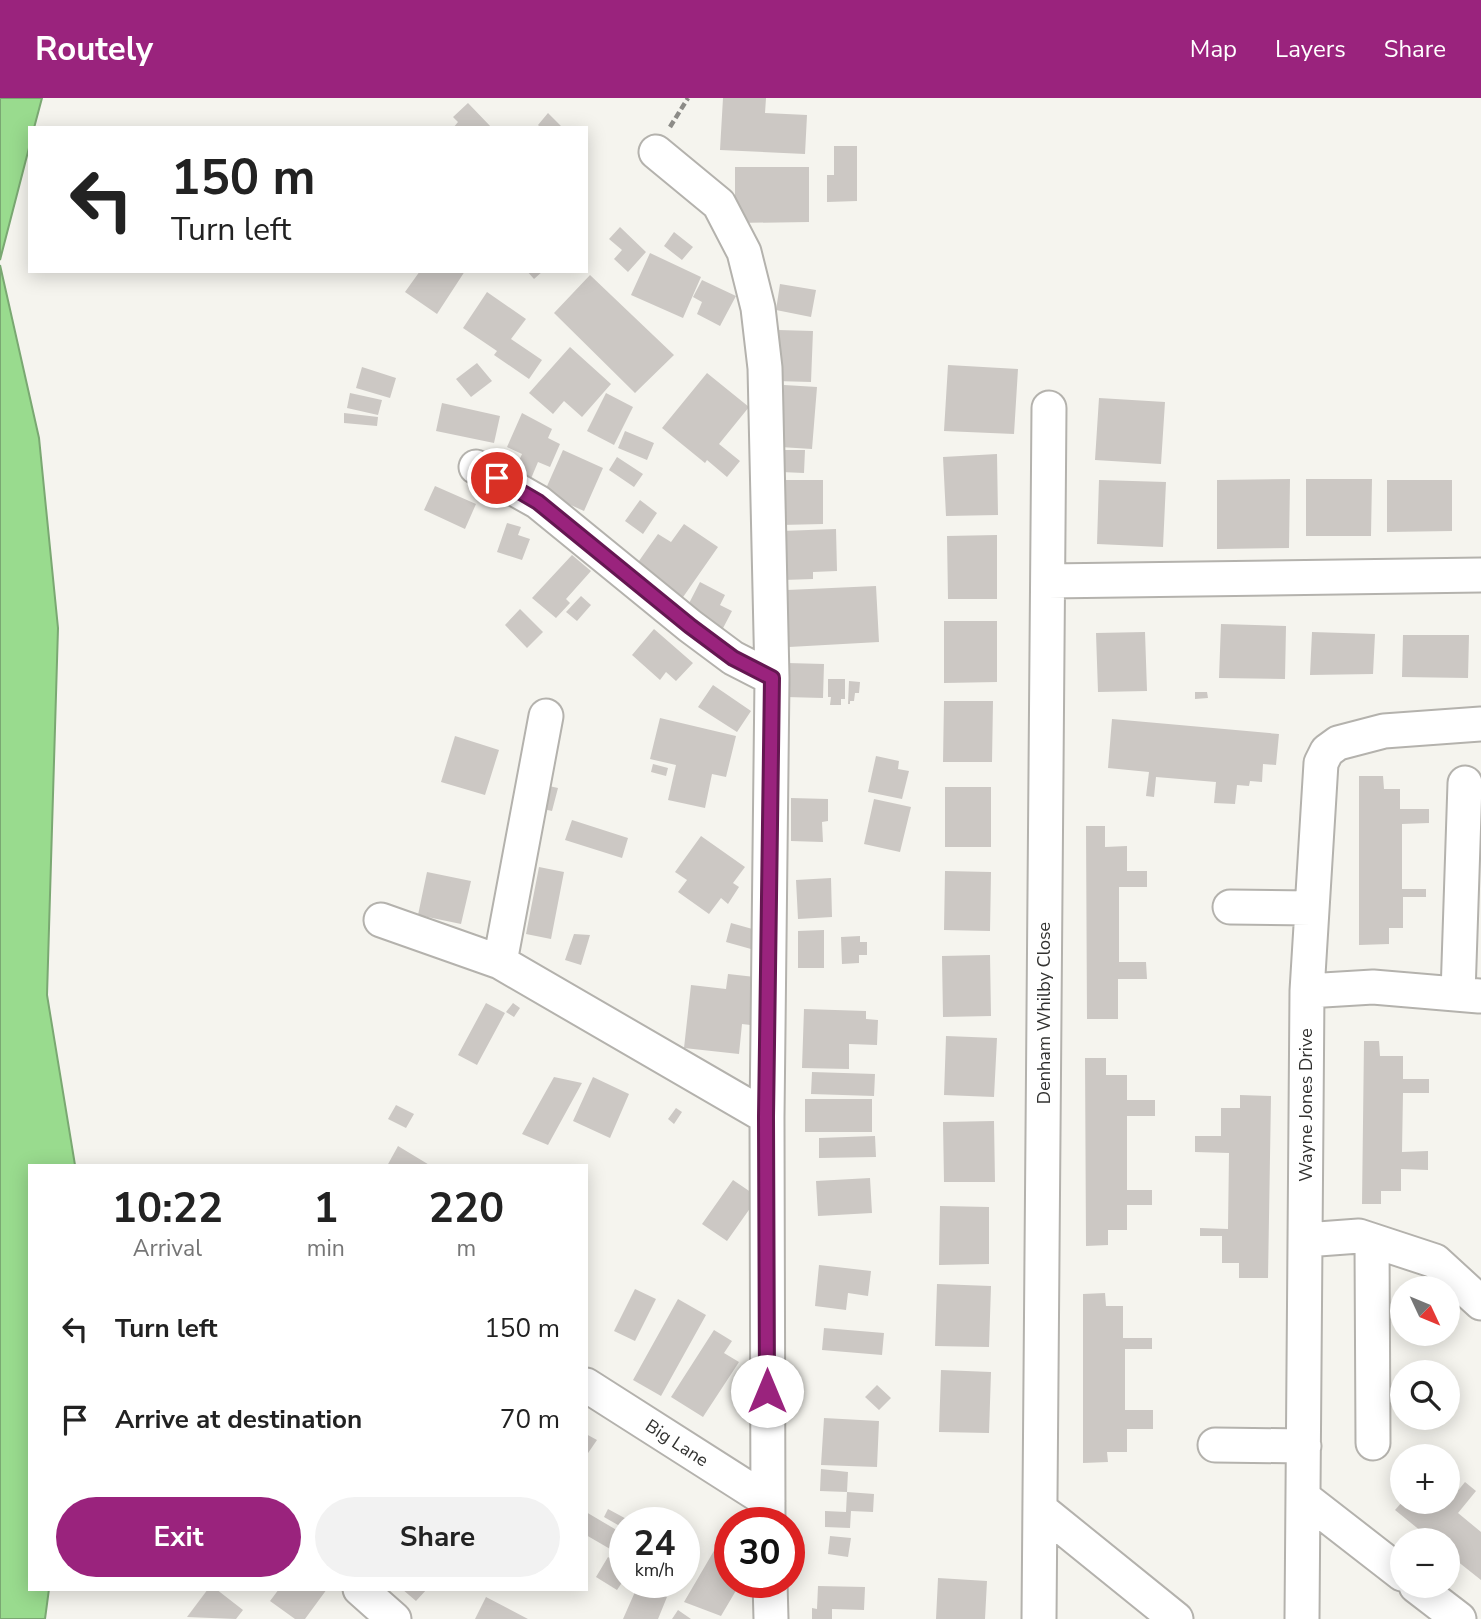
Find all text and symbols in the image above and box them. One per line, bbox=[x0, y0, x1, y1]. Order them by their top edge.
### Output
text: Routely bbox=[35, 27, 153, 72]
text: Map bbox=[1190, 33, 1237, 65]
text: Layers bbox=[1275, 33, 1346, 65]
text: Share bbox=[1384, 33, 1446, 65]
text: 150 m bbox=[171, 144, 315, 211]
icon: left bbox=[56, 154, 147, 245]
text: Turn left bbox=[171, 208, 291, 251]
pin bbox=[467, 448, 527, 508]
icon: arrive bbox=[478, 459, 516, 497]
street label: Denham Whilby Close bbox=[1032, 922, 1056, 1104]
street label: Wayne Jones Drive bbox=[1294, 1028, 1318, 1182]
text: 10:22 bbox=[112, 1180, 223, 1237]
text: 1 bbox=[313, 1180, 338, 1237]
text: 220 bbox=[429, 1180, 504, 1237]
text: Arrival bbox=[133, 1233, 202, 1264]
text: min bbox=[307, 1233, 345, 1264]
text: m bbox=[457, 1233, 476, 1264]
north arrow bbox=[1390, 1276, 1460, 1346]
map controls bbox=[1390, 1276, 1460, 1598]
icon: left bbox=[56, 1310, 94, 1348]
text: Turn left bbox=[115, 1311, 218, 1346]
text: 150 m bbox=[484, 1311, 560, 1346]
position arrow bbox=[730, 1354, 804, 1428]
button: search bbox=[1390, 1360, 1460, 1430]
icon: arrive bbox=[56, 1401, 94, 1439]
text: Arrive at destination bbox=[115, 1402, 362, 1437]
text: 70 m bbox=[500, 1402, 560, 1437]
street label: Big Lane bbox=[641, 1414, 713, 1472]
button: + bbox=[1390, 1444, 1460, 1514]
button: Exit bbox=[56, 1497, 301, 1577]
button: Share bbox=[315, 1497, 560, 1577]
speed limit sign: 30 bbox=[714, 1507, 805, 1598]
text: 24 bbox=[633, 1520, 676, 1567]
button: − bbox=[1390, 1528, 1460, 1598]
text: km/h bbox=[635, 1558, 674, 1582]

